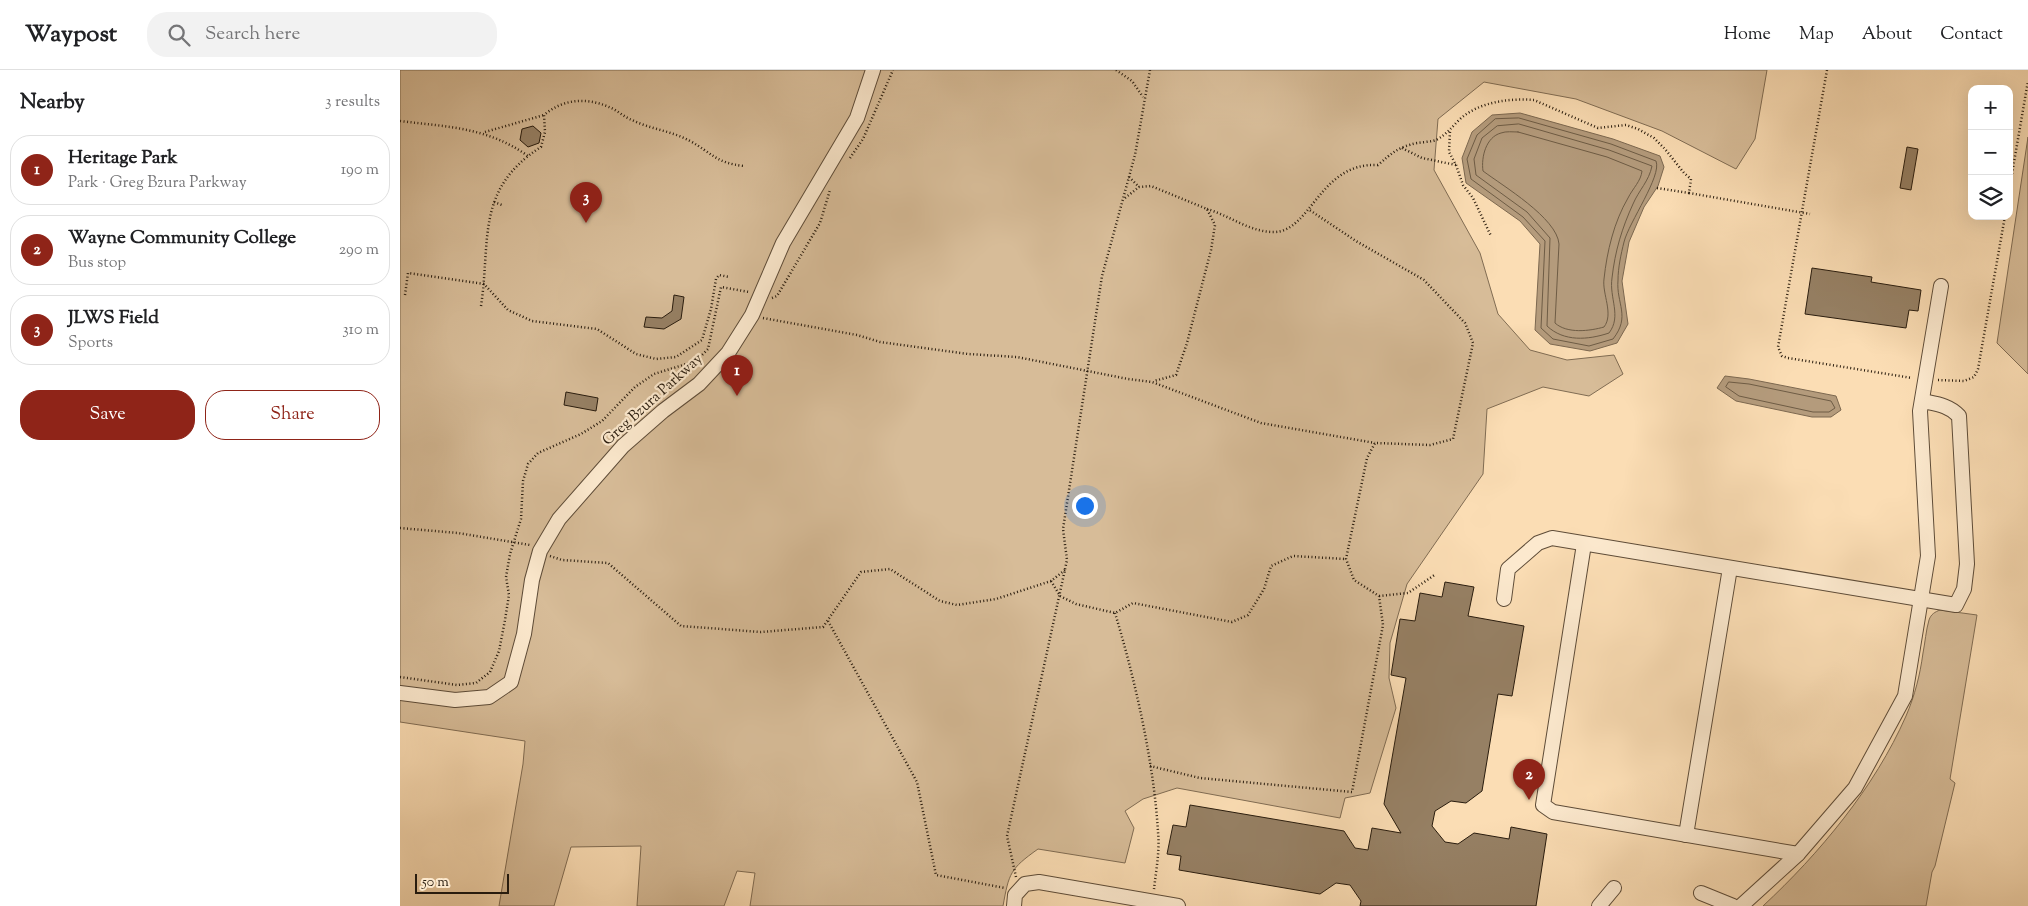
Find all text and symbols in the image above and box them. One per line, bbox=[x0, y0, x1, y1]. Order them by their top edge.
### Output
search box bbox=[147, 12, 497, 57]
text: Waypost bbox=[25, 18, 117, 52]
icon: search bbox=[165, 21, 193, 49]
text: Search here bbox=[205, 21, 300, 48]
text: Home bbox=[1724, 22, 1771, 48]
text: Map bbox=[1799, 22, 1834, 48]
text: About bbox=[1862, 22, 1912, 48]
text: Contact bbox=[1940, 22, 2003, 48]
map controls bbox=[1968, 85, 2013, 220]
button: + bbox=[1968, 85, 2013, 130]
text: Nearby bbox=[20, 88, 85, 118]
text: 3 results bbox=[325, 91, 380, 114]
button: − bbox=[1968, 130, 2013, 175]
text: Heritage Park bbox=[68, 145, 178, 172]
text: 1 bbox=[34, 159, 40, 182]
text: 190 m bbox=[341, 159, 379, 182]
text: Park · Greg Bzura Parkway bbox=[68, 172, 247, 195]
button: layers bbox=[1968, 175, 2013, 220]
pin: 3 bbox=[570, 182, 602, 223]
text: Wayne Community College bbox=[68, 225, 296, 252]
text: 2 bbox=[33, 239, 41, 262]
text: 290 m bbox=[339, 239, 379, 262]
text: Bus stop bbox=[68, 252, 126, 275]
text: JLWS Field bbox=[68, 305, 159, 332]
text: 3 bbox=[34, 319, 40, 342]
text: 310 m bbox=[342, 319, 379, 342]
text: Sports bbox=[68, 332, 113, 355]
street label: Greg Bzura Parkway bbox=[598, 349, 708, 451]
pin: 1 bbox=[721, 355, 753, 396]
button: Save bbox=[20, 390, 195, 440]
button: Share bbox=[205, 390, 380, 440]
your location bbox=[1072, 493, 1098, 519]
pin: 2 bbox=[1513, 759, 1545, 800]
scale bar bbox=[415, 871, 509, 894]
text: 50 m bbox=[422, 873, 449, 893]

